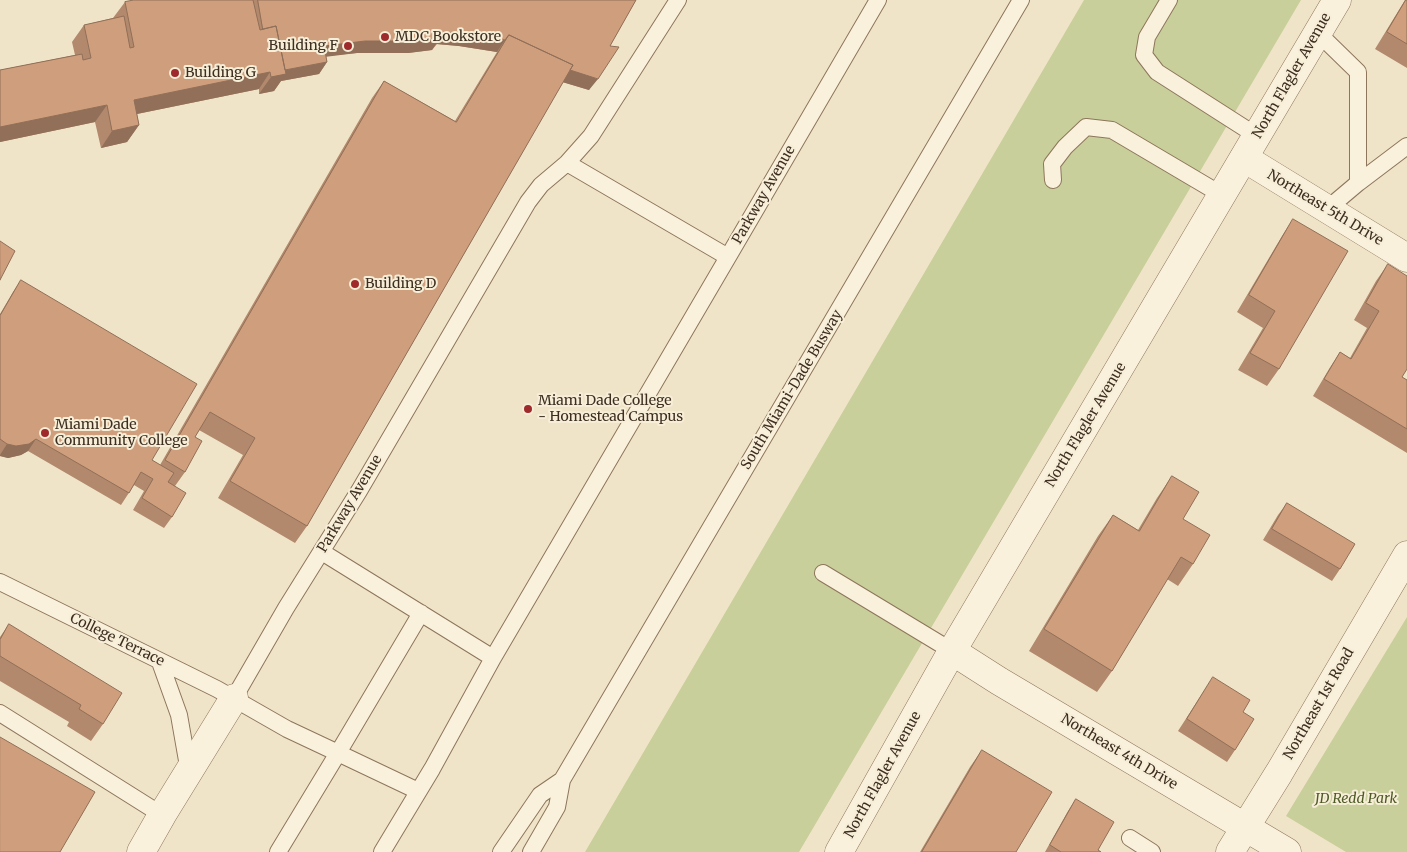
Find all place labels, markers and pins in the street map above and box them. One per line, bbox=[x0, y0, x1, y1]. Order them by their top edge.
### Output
place label: MDC Bookstore bbox=[395, 29, 501, 45]
marker: MDC Bookstore bbox=[379, 31, 391, 43]
place label: Building F bbox=[269, 38, 338, 54]
marker: Building F bbox=[342, 40, 354, 52]
place label: Building G bbox=[185, 65, 256, 81]
marker: Building G bbox=[169, 67, 181, 79]
place label: Building D bbox=[365, 276, 436, 292]
marker: Building D bbox=[349, 278, 361, 290]
place label: Miami Dade College - Homestead Campus bbox=[538, 393, 683, 426]
marker: Miami Dade College - Homestead Campus bbox=[522, 403, 534, 415]
place label: Miami Dade Community College bbox=[55, 417, 188, 450]
marker: Miami Dade Community College bbox=[39, 427, 51, 439]

